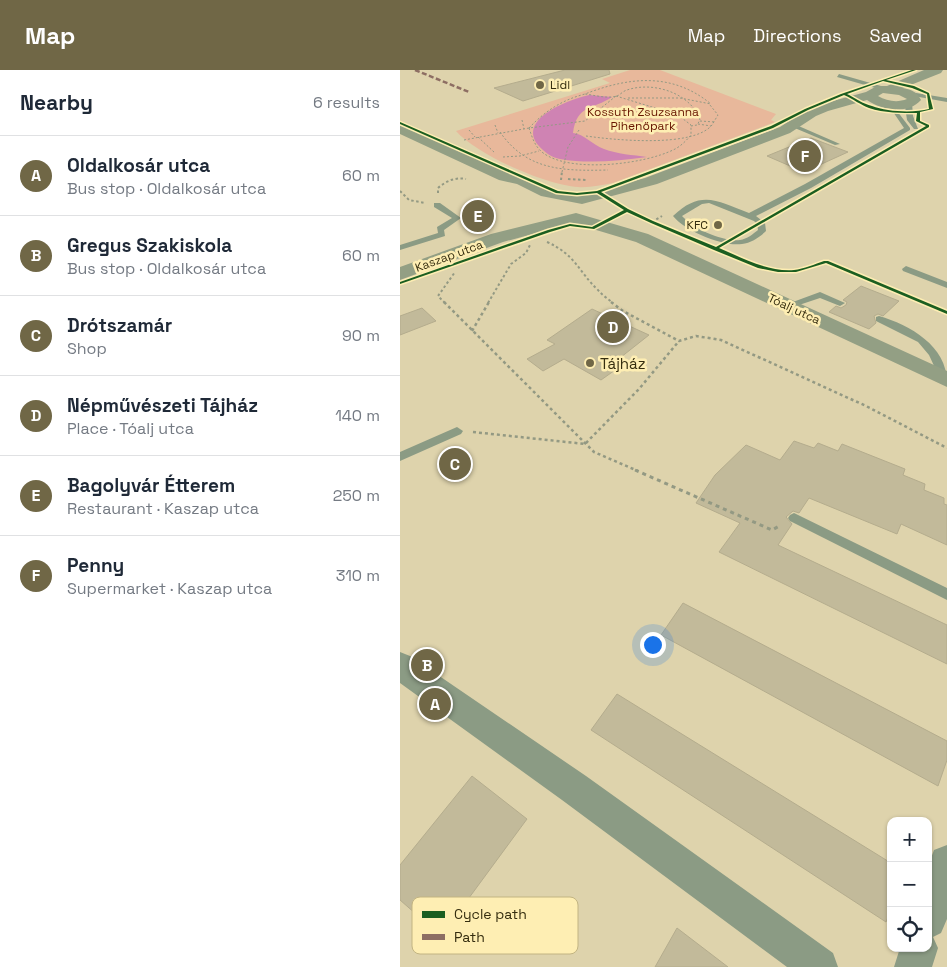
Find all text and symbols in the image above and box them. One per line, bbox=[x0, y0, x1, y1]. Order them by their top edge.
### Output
text: Map bbox=[25, 20, 75, 51]
text: Map bbox=[688, 24, 725, 47]
text: Directions bbox=[753, 24, 842, 47]
text: Saved bbox=[870, 24, 922, 47]
place label: Lidl bbox=[550, 77, 570, 93]
marker: Lidl bbox=[534, 79, 546, 91]
text: Nearby bbox=[20, 89, 93, 116]
text: 6 results bbox=[313, 92, 380, 113]
park label: Kossuth Zsuzsanna Pihenőpark bbox=[587, 104, 699, 134]
pin: F bbox=[789, 137, 821, 175]
text: Oldalkosár utca bbox=[67, 153, 210, 178]
text: A bbox=[31, 165, 41, 186]
text: 60 m bbox=[342, 165, 380, 186]
text: Bus stop · Oldalkosár utca bbox=[67, 178, 266, 199]
pin: E bbox=[462, 197, 494, 235]
place label: KFC bbox=[687, 217, 708, 233]
marker: KFC bbox=[712, 219, 724, 231]
text: Gregus Szakiskola bbox=[67, 233, 232, 258]
street label: Kaszap utca bbox=[413, 236, 485, 276]
text: B bbox=[31, 245, 41, 266]
text: 60 m bbox=[342, 245, 380, 266]
text: Bus stop · Oldalkosár utca bbox=[67, 258, 266, 279]
street label: Tóalj utca bbox=[765, 290, 823, 328]
pin: D bbox=[597, 308, 629, 346]
text: Drótszamár bbox=[67, 313, 172, 338]
text: C bbox=[31, 325, 41, 346]
text: 90 m bbox=[342, 325, 380, 346]
text: Shop bbox=[67, 338, 107, 359]
place label: Tájház bbox=[600, 354, 645, 373]
marker: Tájház bbox=[584, 357, 596, 369]
text: Népművészeti Tájház bbox=[67, 393, 258, 418]
text: D bbox=[31, 405, 41, 426]
text: 140 m bbox=[335, 405, 380, 426]
text: Place · Tóalj utca bbox=[67, 418, 194, 439]
pin: C bbox=[439, 445, 471, 483]
text: Bagolyvár Étterem bbox=[67, 473, 235, 498]
text: E bbox=[32, 485, 40, 506]
text: 250 m bbox=[333, 485, 380, 506]
text: Restaurant · Kaszap utca bbox=[67, 498, 259, 519]
text: Penny bbox=[67, 553, 124, 578]
text: F bbox=[32, 565, 40, 586]
text: 310 m bbox=[336, 565, 380, 586]
text: Supermarket · Kaszap utca bbox=[67, 578, 272, 599]
your location bbox=[640, 632, 666, 658]
pin: B bbox=[411, 646, 443, 684]
pin: A bbox=[419, 685, 451, 723]
map controls bbox=[887, 817, 932, 952]
button: + bbox=[887, 817, 932, 862]
button: − bbox=[887, 862, 932, 907]
legend bbox=[412, 897, 578, 954]
text: Cycle path bbox=[454, 905, 527, 923]
button: locate bbox=[887, 907, 932, 952]
text: Path bbox=[454, 928, 485, 946]

